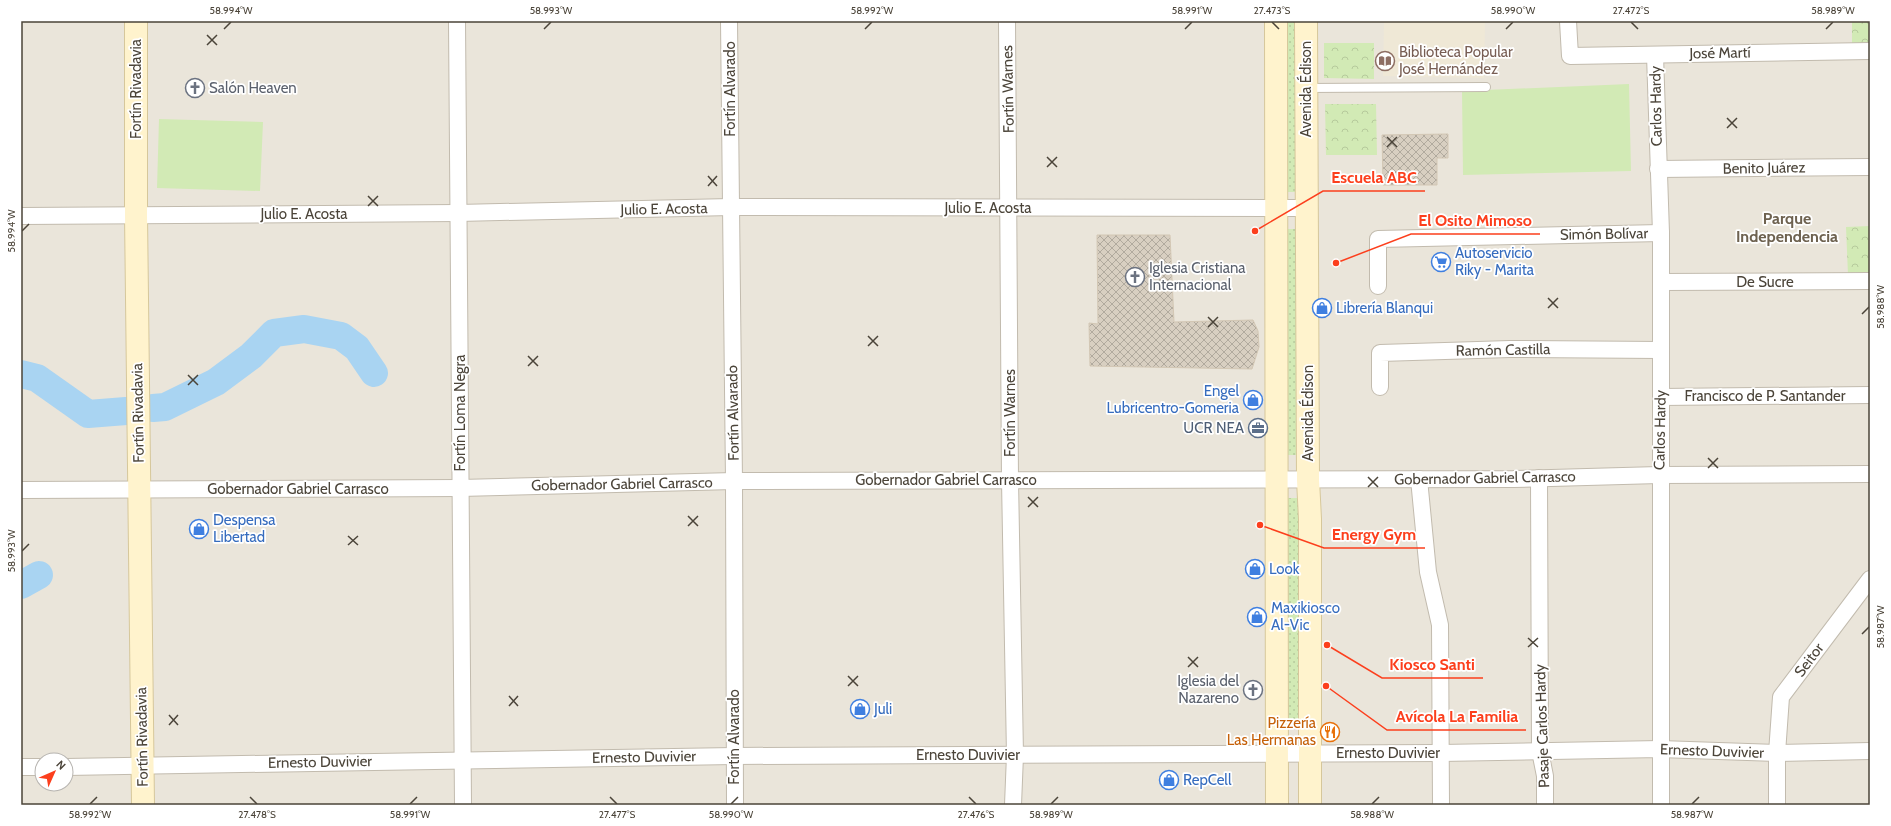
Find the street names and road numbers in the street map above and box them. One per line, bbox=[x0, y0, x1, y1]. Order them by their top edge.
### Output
street label: Fortín Rivadavia bbox=[127, 38, 145, 139]
street label: Fortín Alvarado bbox=[721, 41, 739, 137]
street label: Avenida Édison bbox=[1296, 41, 1315, 137]
street label: José Martí bbox=[1688, 43, 1751, 63]
street label: Fortín Warnes bbox=[998, 45, 1018, 133]
street label: Carlos Hardy bbox=[1646, 65, 1666, 146]
street label: Benito Juárez bbox=[1722, 158, 1806, 178]
street label: Julio E. Acosta bbox=[619, 199, 709, 219]
street label: Julio E. Acosta bbox=[943, 199, 1032, 217]
street label: Julio E. Acosta bbox=[259, 205, 348, 223]
street label: Simón Bolívar bbox=[1560, 224, 1648, 244]
street label: De Sucre bbox=[1736, 273, 1794, 291]
street label: Ramón Castilla bbox=[1456, 340, 1551, 360]
street label: Fortín Loma Negra bbox=[451, 354, 469, 471]
street label: Fortín Rivadavia bbox=[128, 362, 148, 463]
street label: Fortín Alvarado bbox=[723, 365, 743, 461]
street label: Avenida Édison bbox=[1298, 365, 1317, 461]
street label: Fortín Warnes bbox=[1001, 369, 1019, 457]
street label: Francisco de P. Santander bbox=[1685, 387, 1846, 405]
street label: Carlos Hardy bbox=[1650, 389, 1670, 470]
street label: Gobernador Gabriel Carrasco bbox=[1394, 467, 1576, 489]
street label: Gobernador Gabriel Carrasco bbox=[855, 471, 1037, 489]
street label: Gobernador Gabriel Carrasco bbox=[531, 473, 713, 495]
street label: Gobernador Gabriel Carrasco bbox=[207, 480, 389, 498]
street label: Seitor bbox=[1790, 639, 1828, 680]
street label: Pasaje Carlos Hardy bbox=[1531, 663, 1553, 788]
street label: Fortín Rivadavia bbox=[132, 686, 152, 787]
street label: Fortín Alvarado bbox=[725, 689, 743, 785]
street label: Ernesto Duvivier bbox=[1660, 740, 1765, 762]
street label: Ernesto Duvivier bbox=[1336, 744, 1440, 762]
street label: Ernesto Duvivier bbox=[916, 746, 1020, 764]
street label: Ernesto Duvivier bbox=[592, 747, 696, 767]
street label: Ernesto Duvivier bbox=[268, 752, 372, 772]

